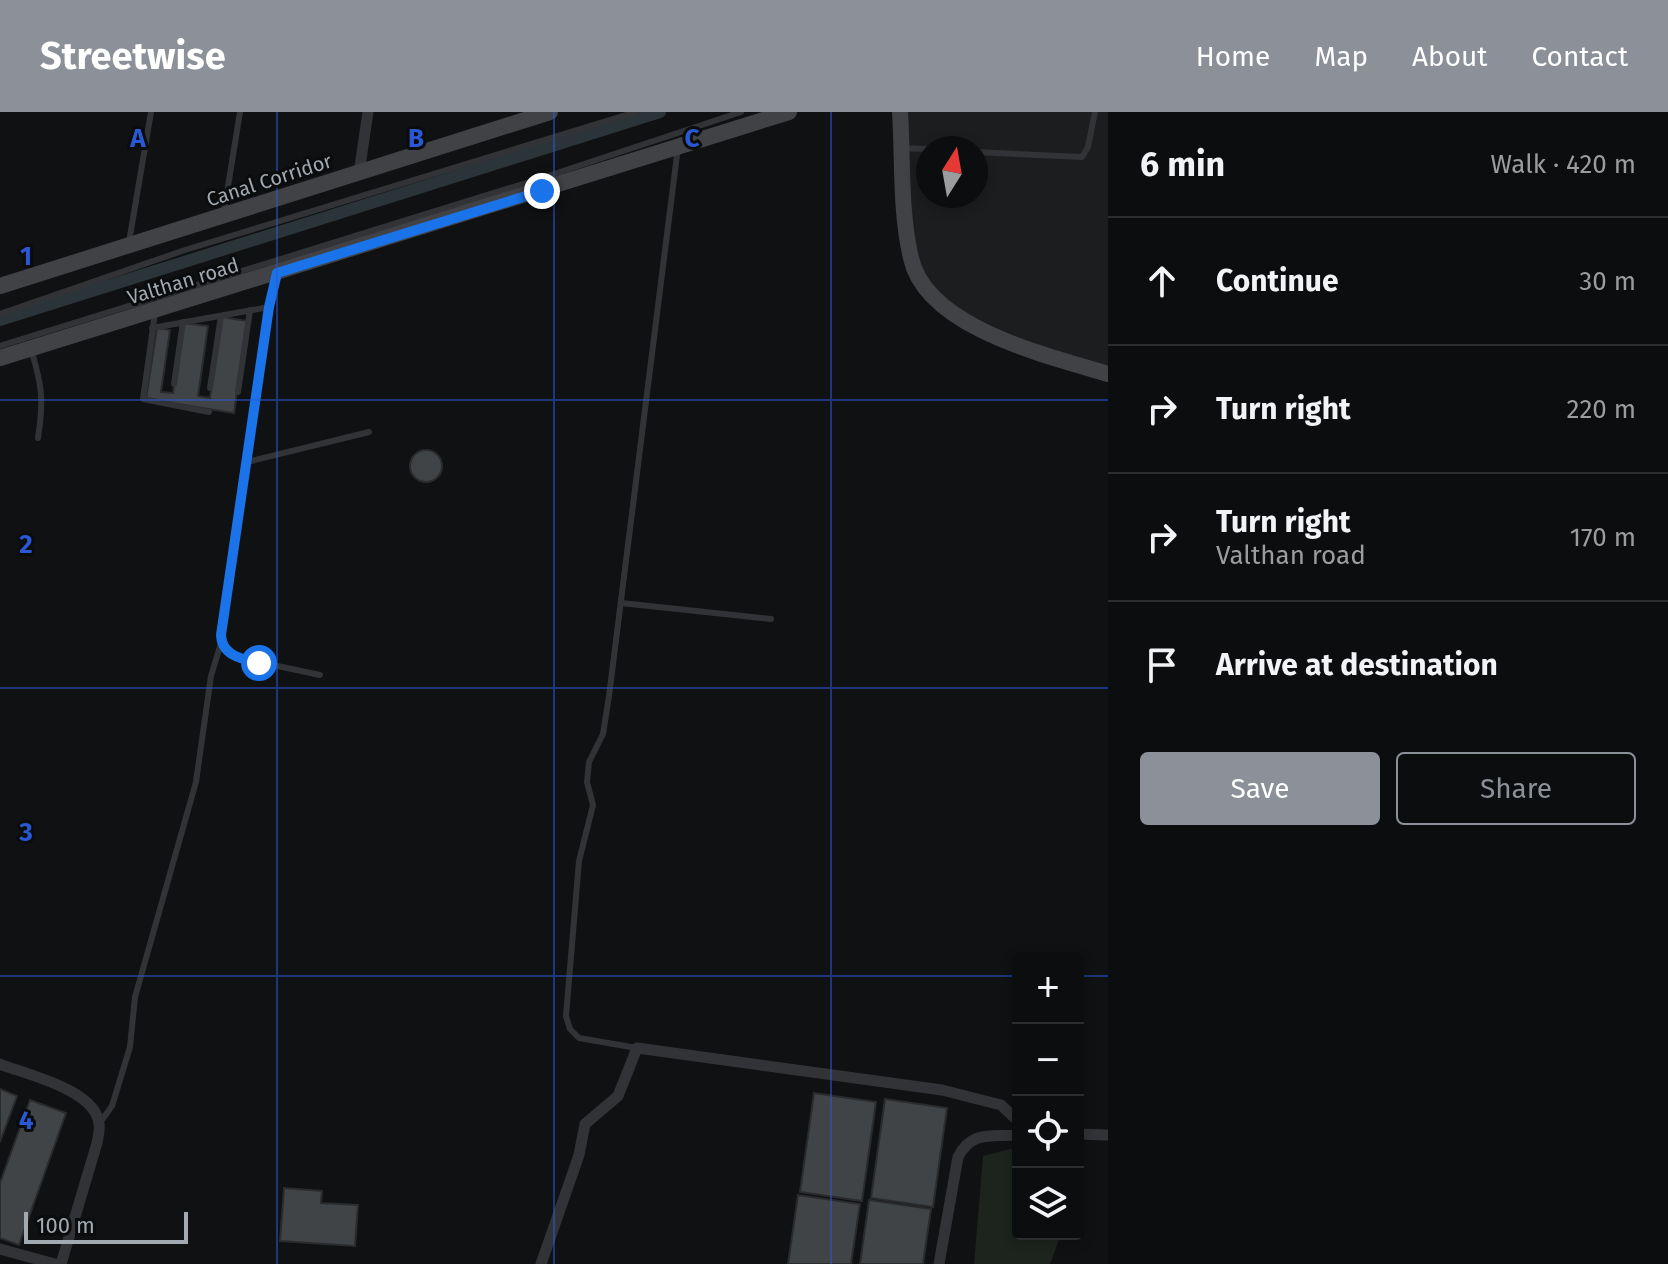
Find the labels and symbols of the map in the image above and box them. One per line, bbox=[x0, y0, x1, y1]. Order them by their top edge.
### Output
text: A bbox=[129, 123, 146, 154]
text: B bbox=[408, 123, 424, 154]
text: C bbox=[685, 123, 700, 154]
north arrow bbox=[916, 136, 988, 208]
street label: Canal Corridor bbox=[203, 148, 335, 212]
route end bbox=[524, 173, 560, 209]
text: 1 bbox=[20, 241, 32, 272]
street label: Valthan road bbox=[124, 253, 242, 309]
text: 2 bbox=[19, 529, 33, 560]
route start bbox=[241, 645, 277, 681]
text: 3 bbox=[18, 817, 33, 848]
text: 4 bbox=[19, 1105, 34, 1136]
scale bar bbox=[24, 1208, 188, 1244]

